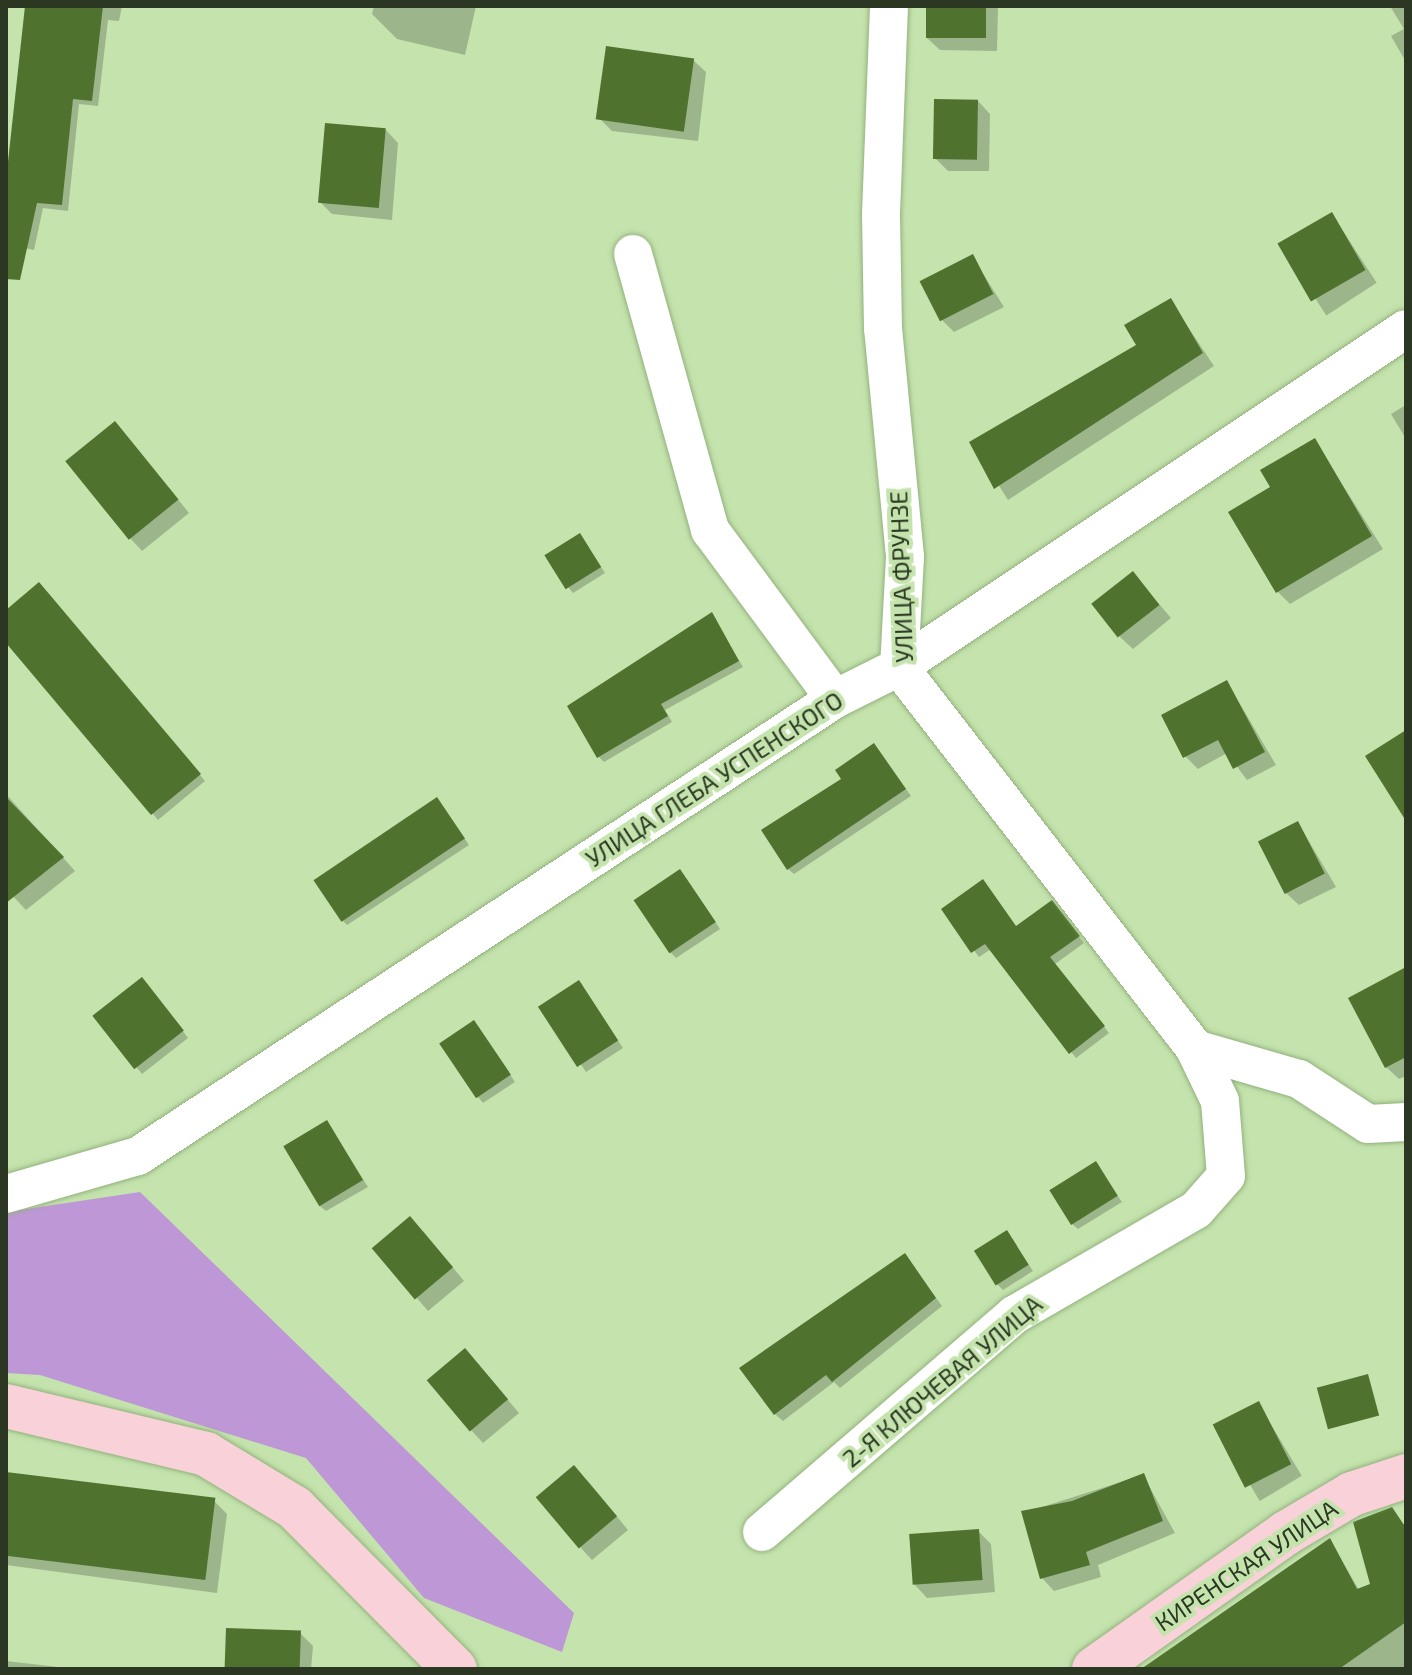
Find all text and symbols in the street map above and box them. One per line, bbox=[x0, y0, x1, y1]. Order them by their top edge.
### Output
street label: УЛИЦА ФРУНЗЕ bbox=[884, 491, 918, 663]
street label: УЛИЦА ГЛЕБА УСПЕНСКОГО bbox=[580, 685, 848, 873]
street label: 2-Я КЛЮЧЕВАЯ УЛИЦА bbox=[837, 1289, 1047, 1473]
street label: КИРЕНСКАЯ УЛИЦА bbox=[1149, 1493, 1343, 1637]

